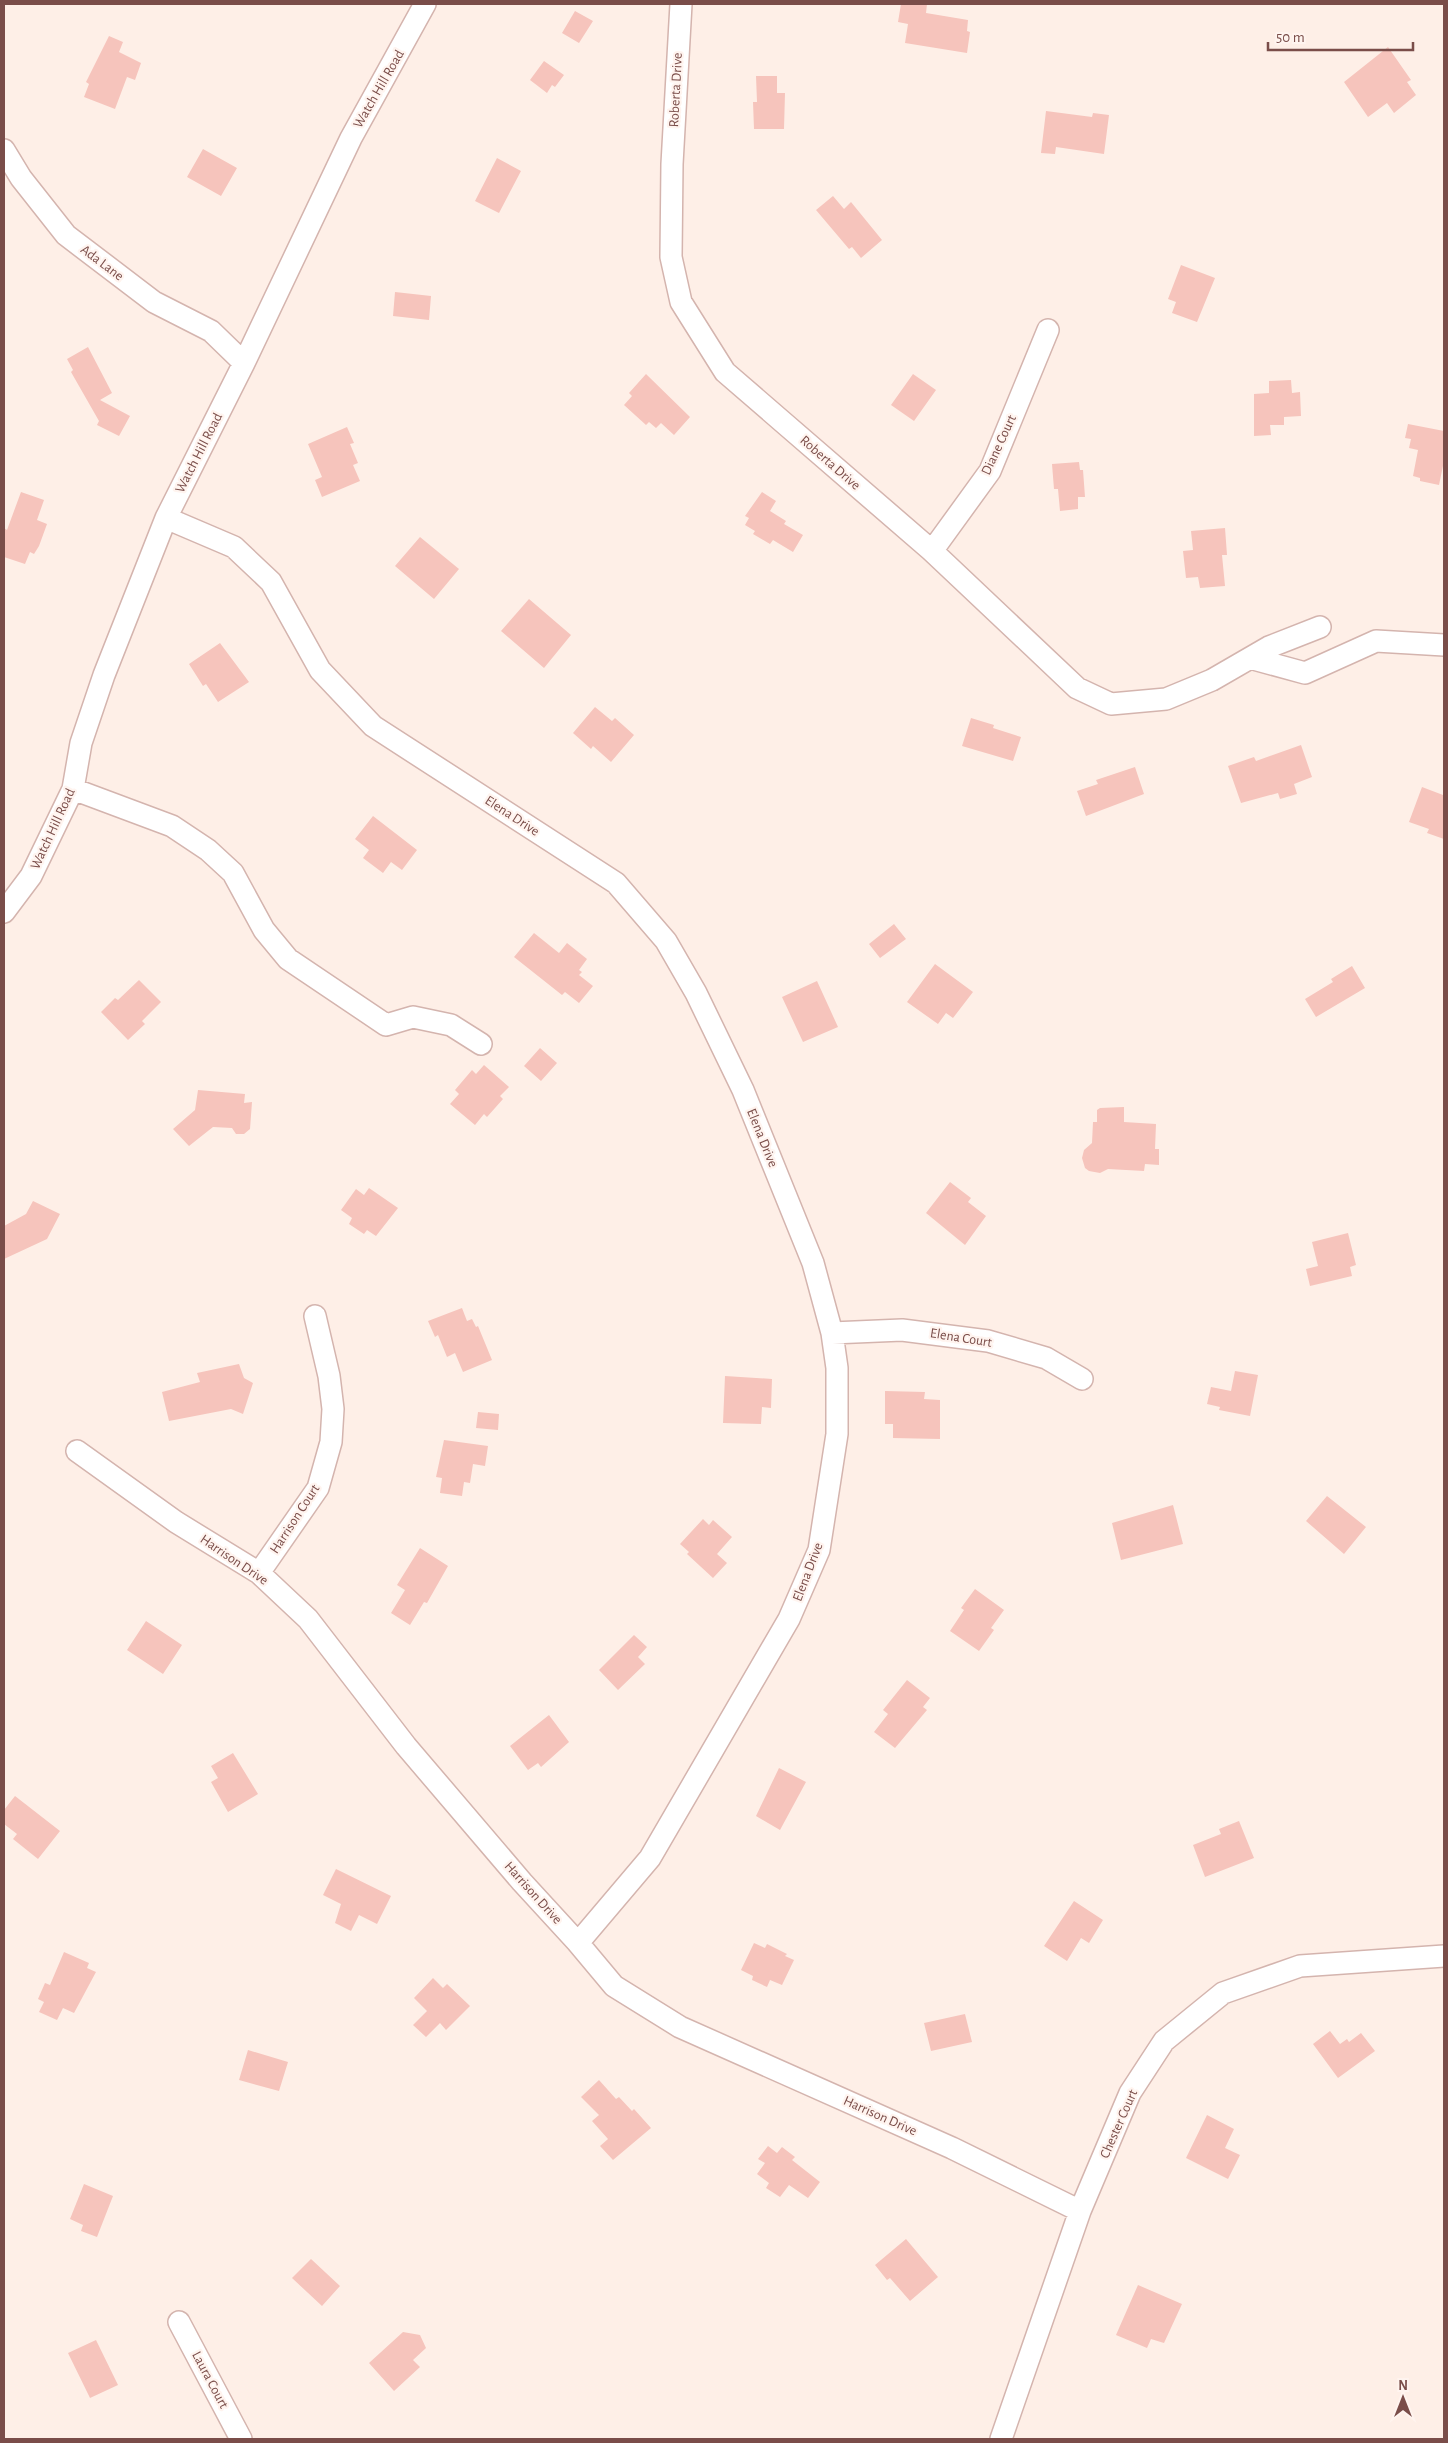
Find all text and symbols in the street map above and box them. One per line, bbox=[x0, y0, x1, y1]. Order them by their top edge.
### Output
scale bar bbox=[1268, 20, 1413, 52]
text: 50 m bbox=[1276, 30, 1305, 45]
street label: Watch Hill Road bbox=[351, 48, 407, 130]
street label: Roberta Drive bbox=[667, 52, 685, 128]
street label: Ada Lane bbox=[78, 242, 126, 284]
street label: Watch Hill Road bbox=[173, 411, 225, 495]
street label: Diane Court bbox=[979, 412, 1019, 477]
street label: Roberta Drive bbox=[797, 433, 863, 493]
street label: Watch Hill Road bbox=[28, 786, 78, 872]
street label: Elena Drive bbox=[482, 793, 542, 839]
street label: Elena Drive bbox=[744, 1107, 780, 1169]
street label: Elena Court bbox=[929, 1326, 993, 1350]
street label: Harrison Court bbox=[268, 1481, 323, 1556]
street label: Harrison Drive bbox=[197, 1532, 271, 1588]
street label: Elena Drive bbox=[790, 1541, 826, 1603]
street label: Harrison Drive bbox=[501, 1859, 565, 1927]
street label: Chester Court bbox=[1098, 2087, 1141, 2160]
street label: Harrison Drive bbox=[841, 2094, 919, 2138]
street label: Laura Court bbox=[189, 2349, 231, 2411]
north arrow bbox=[1378, 2373, 1428, 2423]
text: N bbox=[1398, 2379, 1408, 2393]

